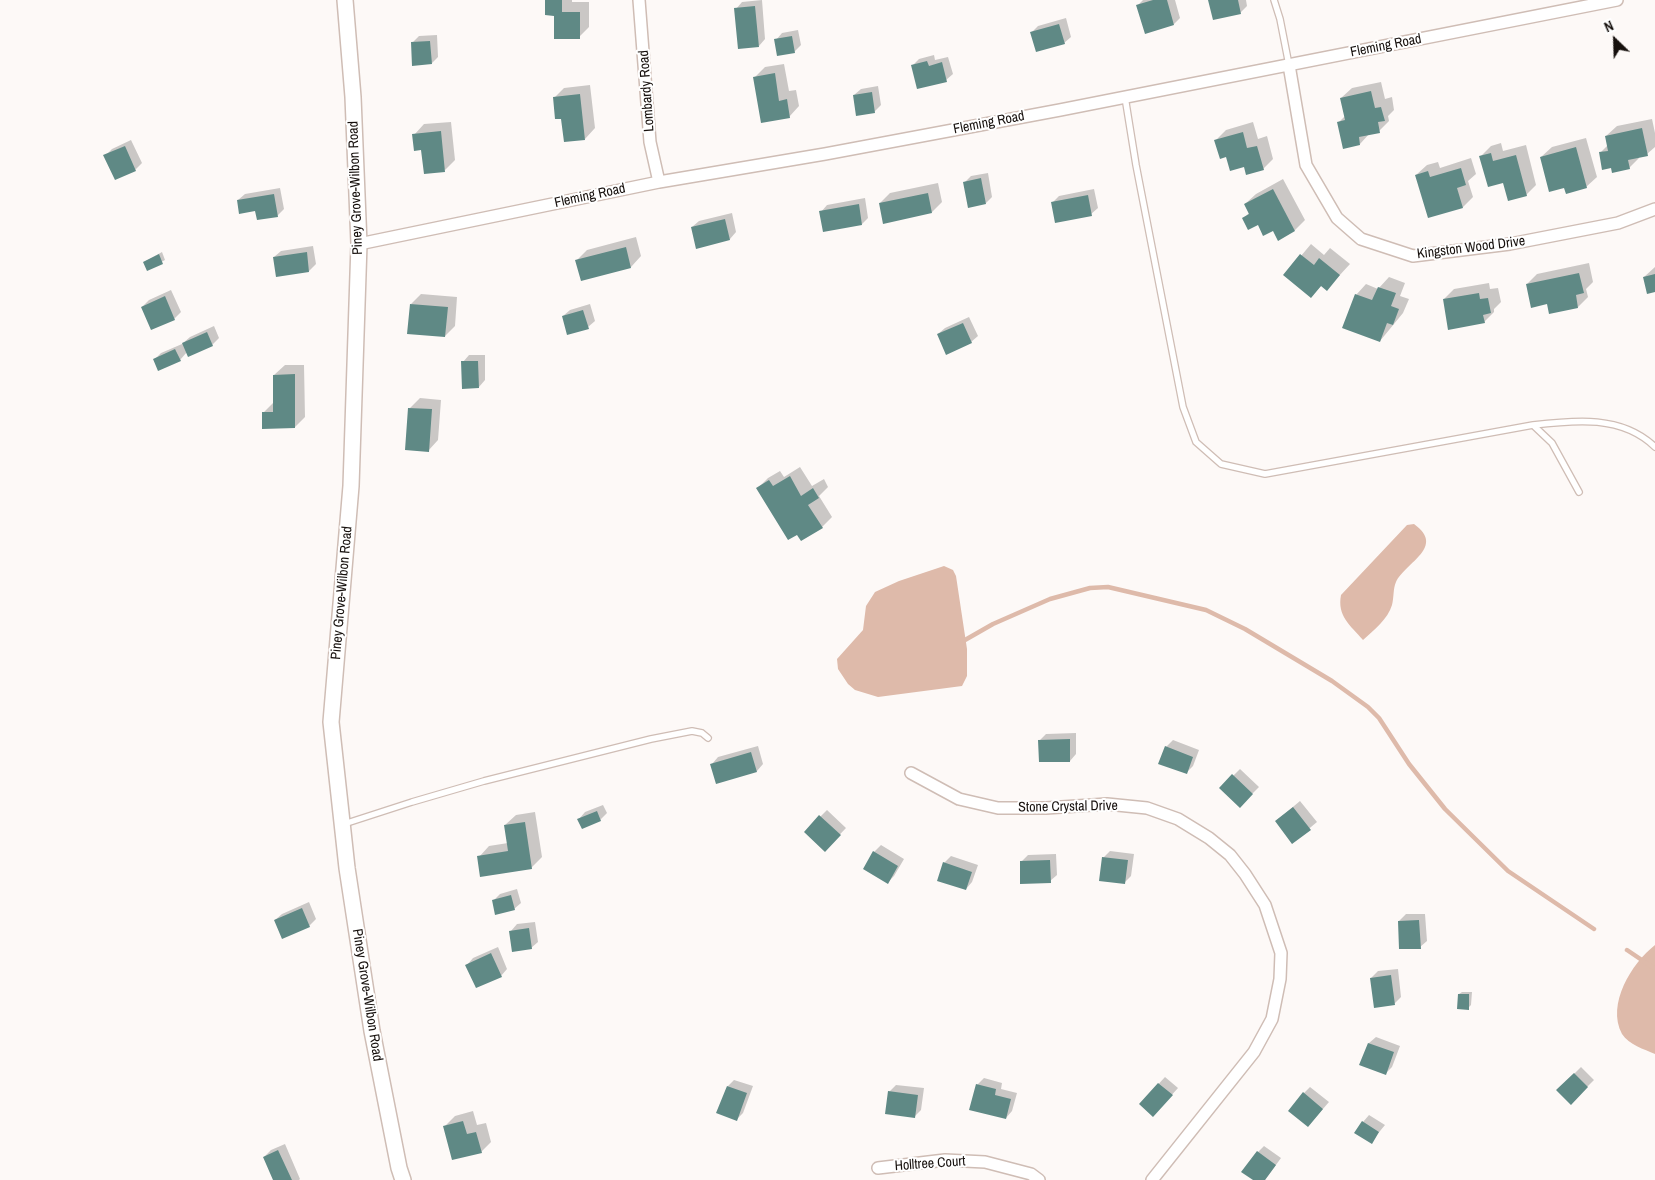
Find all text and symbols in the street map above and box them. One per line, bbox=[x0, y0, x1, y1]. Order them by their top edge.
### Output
north arrow bbox=[1590, 15, 1640, 65]
text: N bbox=[1601, 16, 1616, 36]
street label: Fleming Road bbox=[1349, 31, 1423, 61]
street label: Lombardy Road bbox=[636, 50, 658, 132]
street label: Fleming Road bbox=[952, 108, 1026, 138]
street label: Piney Grove-Wilbon Road bbox=[345, 121, 367, 255]
street label: Fleming Road bbox=[553, 180, 627, 212]
street label: Kingston Wood Drive bbox=[1416, 233, 1526, 263]
street label: Piney Grove-Wilbon Road bbox=[328, 526, 356, 660]
street label: Stone Crystal Drive bbox=[1018, 798, 1118, 816]
street label: Piney Grove-Wilbon Road bbox=[348, 928, 386, 1062]
street label: Holltree Court bbox=[894, 1153, 966, 1175]

